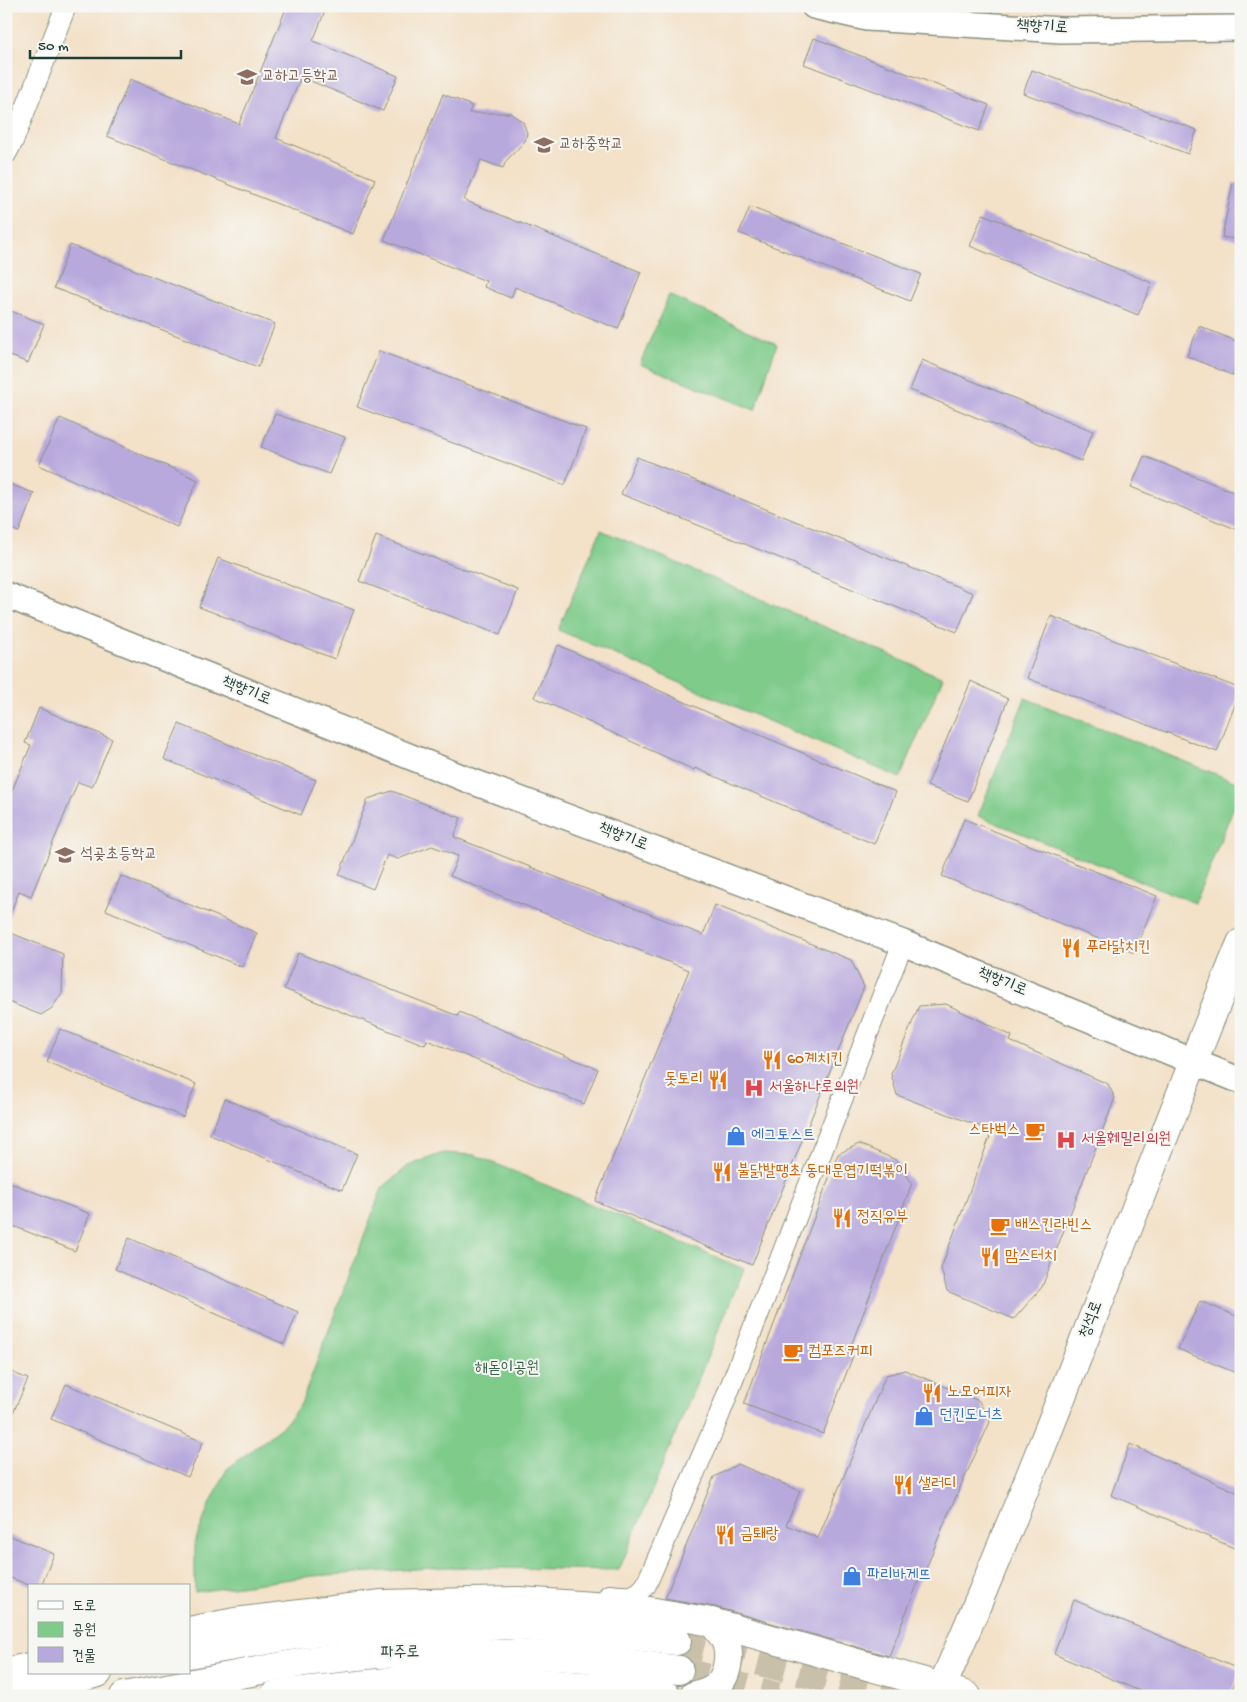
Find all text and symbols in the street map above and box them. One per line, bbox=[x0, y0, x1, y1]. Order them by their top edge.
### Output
street label: 책향기로 bbox=[1016, 17, 1068, 39]
scale bar bbox=[30, 28, 181, 60]
text: 50 m bbox=[38, 38, 69, 56]
school or university icon: 교하고등학교 bbox=[236, 66, 258, 88]
place label: 교하고등학교 bbox=[262, 68, 339, 87]
school or university icon: 교하중학교 bbox=[533, 134, 555, 156]
place label: 교하중학교 bbox=[559, 136, 623, 155]
street label: 책향기로 bbox=[219, 674, 273, 710]
street label: 책향기로 bbox=[596, 820, 650, 856]
school or university icon: 석곶초등학교 bbox=[54, 844, 76, 866]
place label: 석곶초등학교 bbox=[80, 846, 157, 865]
restaurant icon: 푸라닭치킨 bbox=[1060, 937, 1082, 959]
place label: 푸라닭치킨 bbox=[1086, 939, 1150, 958]
street label: 책향기로 bbox=[975, 965, 1029, 1001]
restaurant icon: 60계치킨 bbox=[761, 1049, 783, 1071]
place label: 60계치킨 bbox=[787, 1051, 843, 1070]
restaurant icon: 돗토리 bbox=[707, 1069, 729, 1091]
place label: 돗토리 bbox=[664, 1071, 703, 1090]
hospital icon: 서울하나로의원 bbox=[743, 1077, 765, 1099]
place label: 서울하나로의원 bbox=[769, 1079, 859, 1098]
cafe icon: 스타벅스 bbox=[1024, 1120, 1046, 1142]
place label: 스타벅스 bbox=[969, 1122, 1020, 1141]
shop icon: 에그토스트 bbox=[725, 1125, 747, 1147]
place label: 에그토스트 bbox=[751, 1127, 815, 1146]
hospital icon: 서울훼밀리의원 bbox=[1055, 1129, 1077, 1151]
place label: 서울훼밀리의원 bbox=[1081, 1131, 1171, 1150]
restaurant icon: 불닭발땡초 동대문엽기떡볶이 bbox=[711, 1161, 733, 1183]
place label: 불닭발땡초 동대문엽기떡볶이 bbox=[737, 1162, 908, 1182]
restaurant icon: 정직유부 bbox=[831, 1207, 853, 1229]
place label: 정직유부 bbox=[857, 1209, 909, 1228]
cafe icon: 배스킨라빈스 bbox=[989, 1215, 1011, 1237]
place label: 배스킨라빈스 bbox=[1015, 1217, 1092, 1236]
restaurant icon: 맘스터치 bbox=[979, 1246, 1001, 1268]
place label: 맘스터치 bbox=[1005, 1248, 1057, 1267]
street label: 청석로 bbox=[1076, 1299, 1108, 1341]
cafe icon: 컴포즈커피 bbox=[782, 1341, 804, 1363]
place label: 컴포즈커피 bbox=[808, 1343, 872, 1362]
park label: 해돋이공원 bbox=[475, 1360, 539, 1379]
restaurant icon: 노모어피자 bbox=[921, 1382, 943, 1404]
place label: 노모어피자 bbox=[947, 1384, 1012, 1403]
shop icon: 던킨도너츠 bbox=[913, 1405, 935, 1427]
place label: 던킨도너츠 bbox=[939, 1407, 1003, 1426]
restaurant icon: 샐러디 bbox=[892, 1474, 914, 1496]
place label: 샐러디 bbox=[918, 1476, 957, 1495]
restaurant icon: 금퇘랑 bbox=[714, 1524, 736, 1546]
place label: 금퇘랑 bbox=[740, 1526, 779, 1545]
shop icon: 파리바게뜨 bbox=[841, 1565, 863, 1587]
place label: 파리바게뜨 bbox=[867, 1567, 931, 1586]
legend bbox=[28, 1584, 190, 1674]
text: 도로 bbox=[72, 1598, 96, 1616]
text: 공원 bbox=[72, 1622, 96, 1640]
street label: 파주로 bbox=[380, 1644, 420, 1664]
text: 건물 bbox=[72, 1648, 96, 1666]

